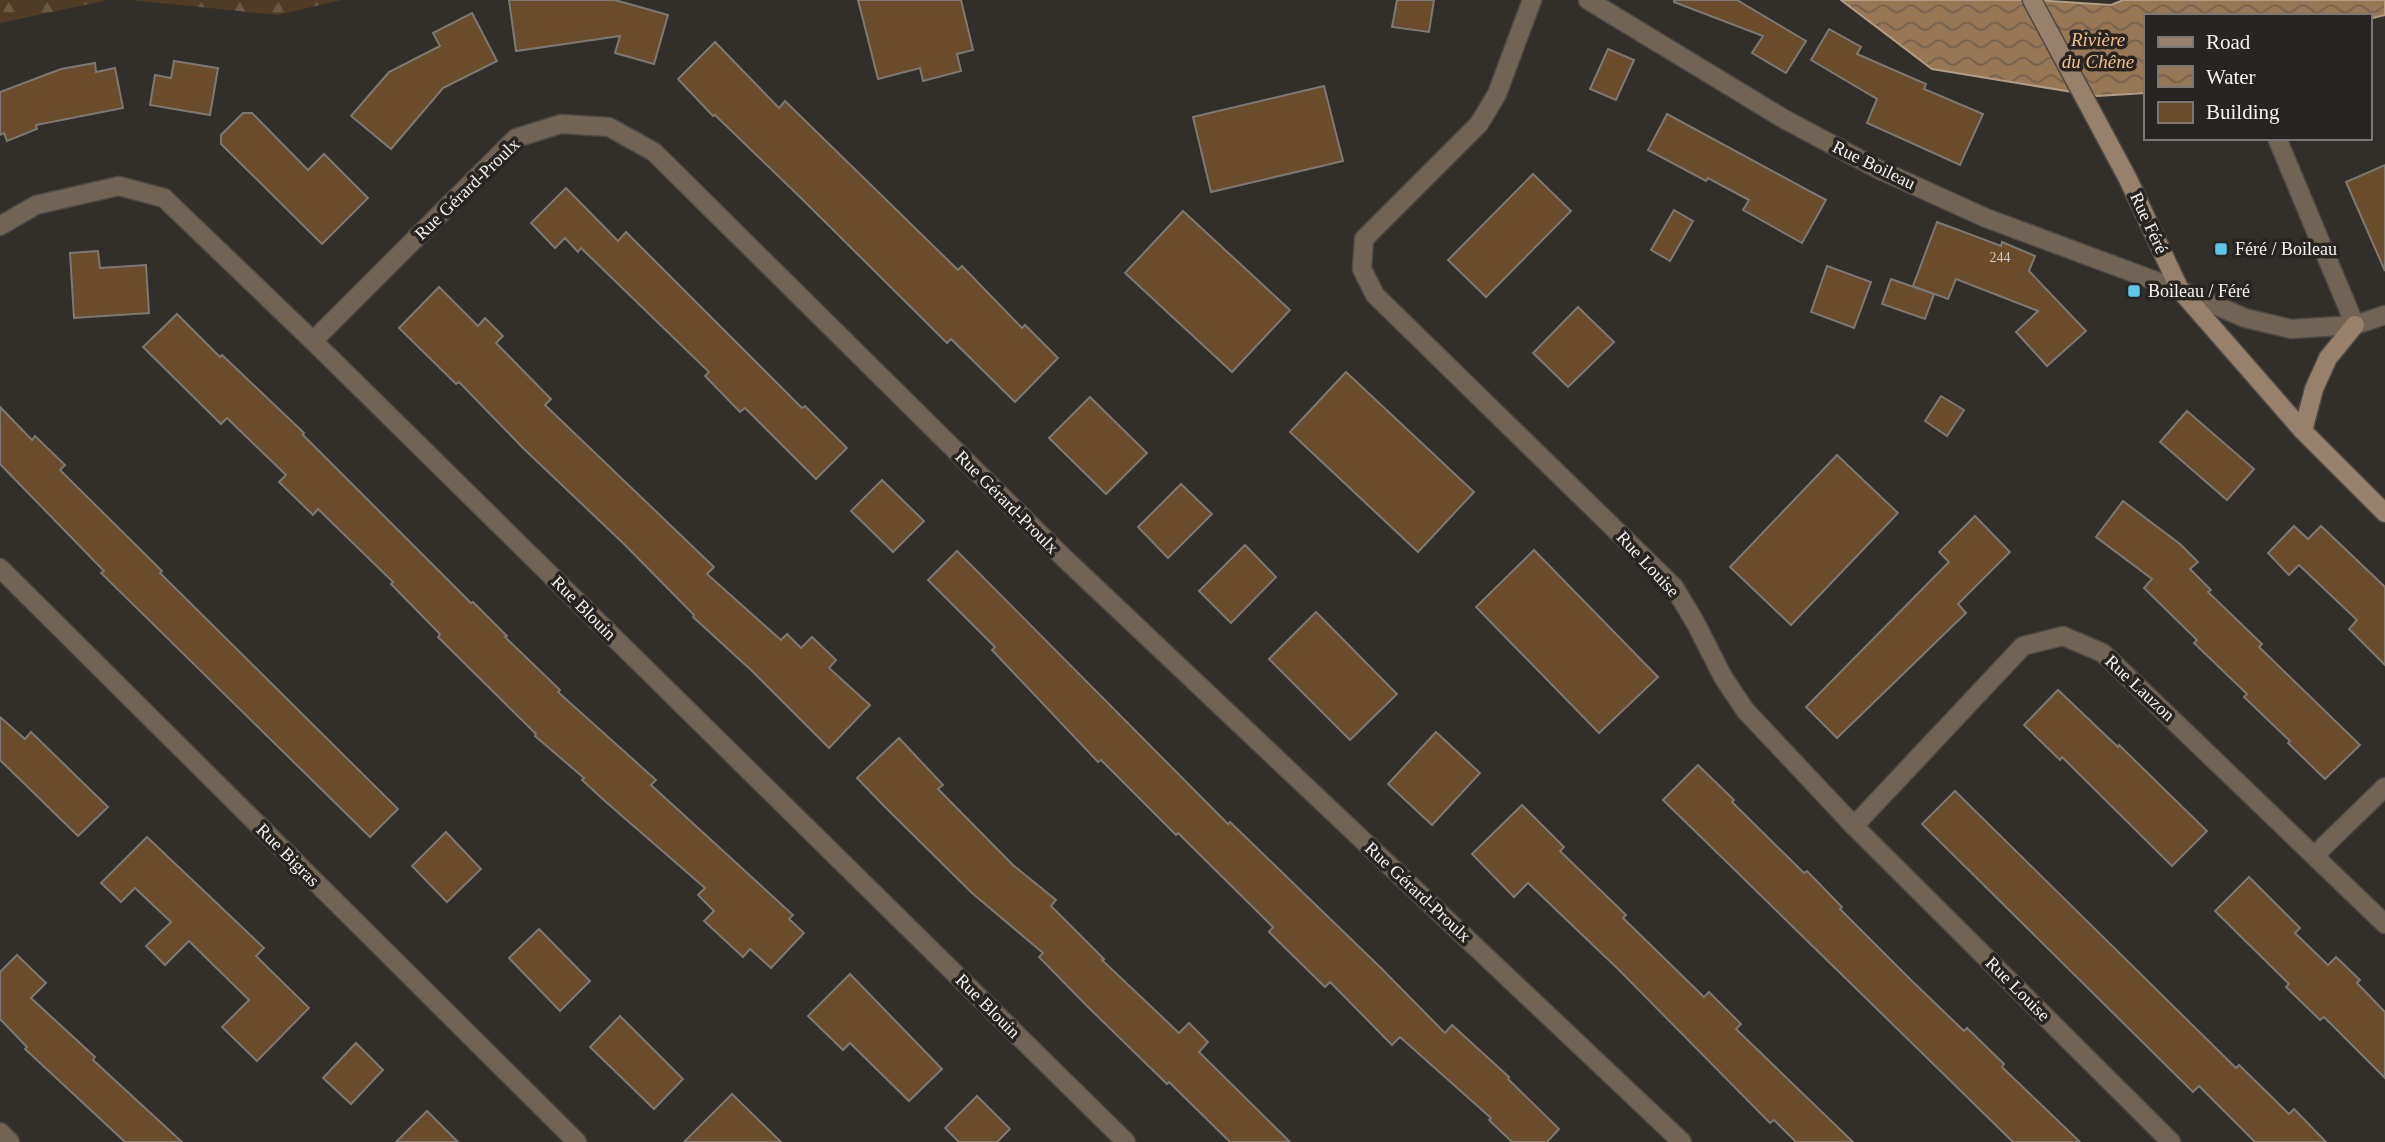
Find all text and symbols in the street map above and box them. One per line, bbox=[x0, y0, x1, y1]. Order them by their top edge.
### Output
legend bbox=[2144, 14, 2371, 140]
water label: Rivière du Chêne bbox=[2062, 29, 2134, 72]
text: Road bbox=[2206, 30, 2251, 54]
text: Water bbox=[2206, 65, 2256, 89]
text: Building bbox=[2206, 100, 2280, 124]
street label: Rue Gérard-Proulx bbox=[411, 134, 523, 244]
street label: Rue Boileau bbox=[1829, 136, 1919, 194]
street label: Rue Féré bbox=[2126, 189, 2172, 257]
place label: Féré / Boileau bbox=[2235, 239, 2337, 259]
marker: Féré / Boileau bbox=[2213, 241, 2229, 257]
house number: 244 bbox=[1990, 250, 2011, 265]
place label: Boileau / Féré bbox=[2148, 281, 2250, 301]
marker: Boileau / Féré bbox=[2126, 283, 2142, 299]
street label: Rue Gérard-Proulx bbox=[951, 446, 1063, 558]
street label: Rue Louise bbox=[1613, 527, 1683, 601]
street label: Rue Blouin bbox=[548, 572, 620, 644]
street label: Rue Lauzon bbox=[2101, 651, 2179, 725]
street label: Rue Bigras bbox=[252, 819, 324, 891]
street label: Rue Gérard-Proulx bbox=[1361, 838, 1475, 946]
street label: Rue Louise bbox=[1982, 953, 2054, 1025]
street label: Rue Blouin bbox=[952, 970, 1024, 1042]

